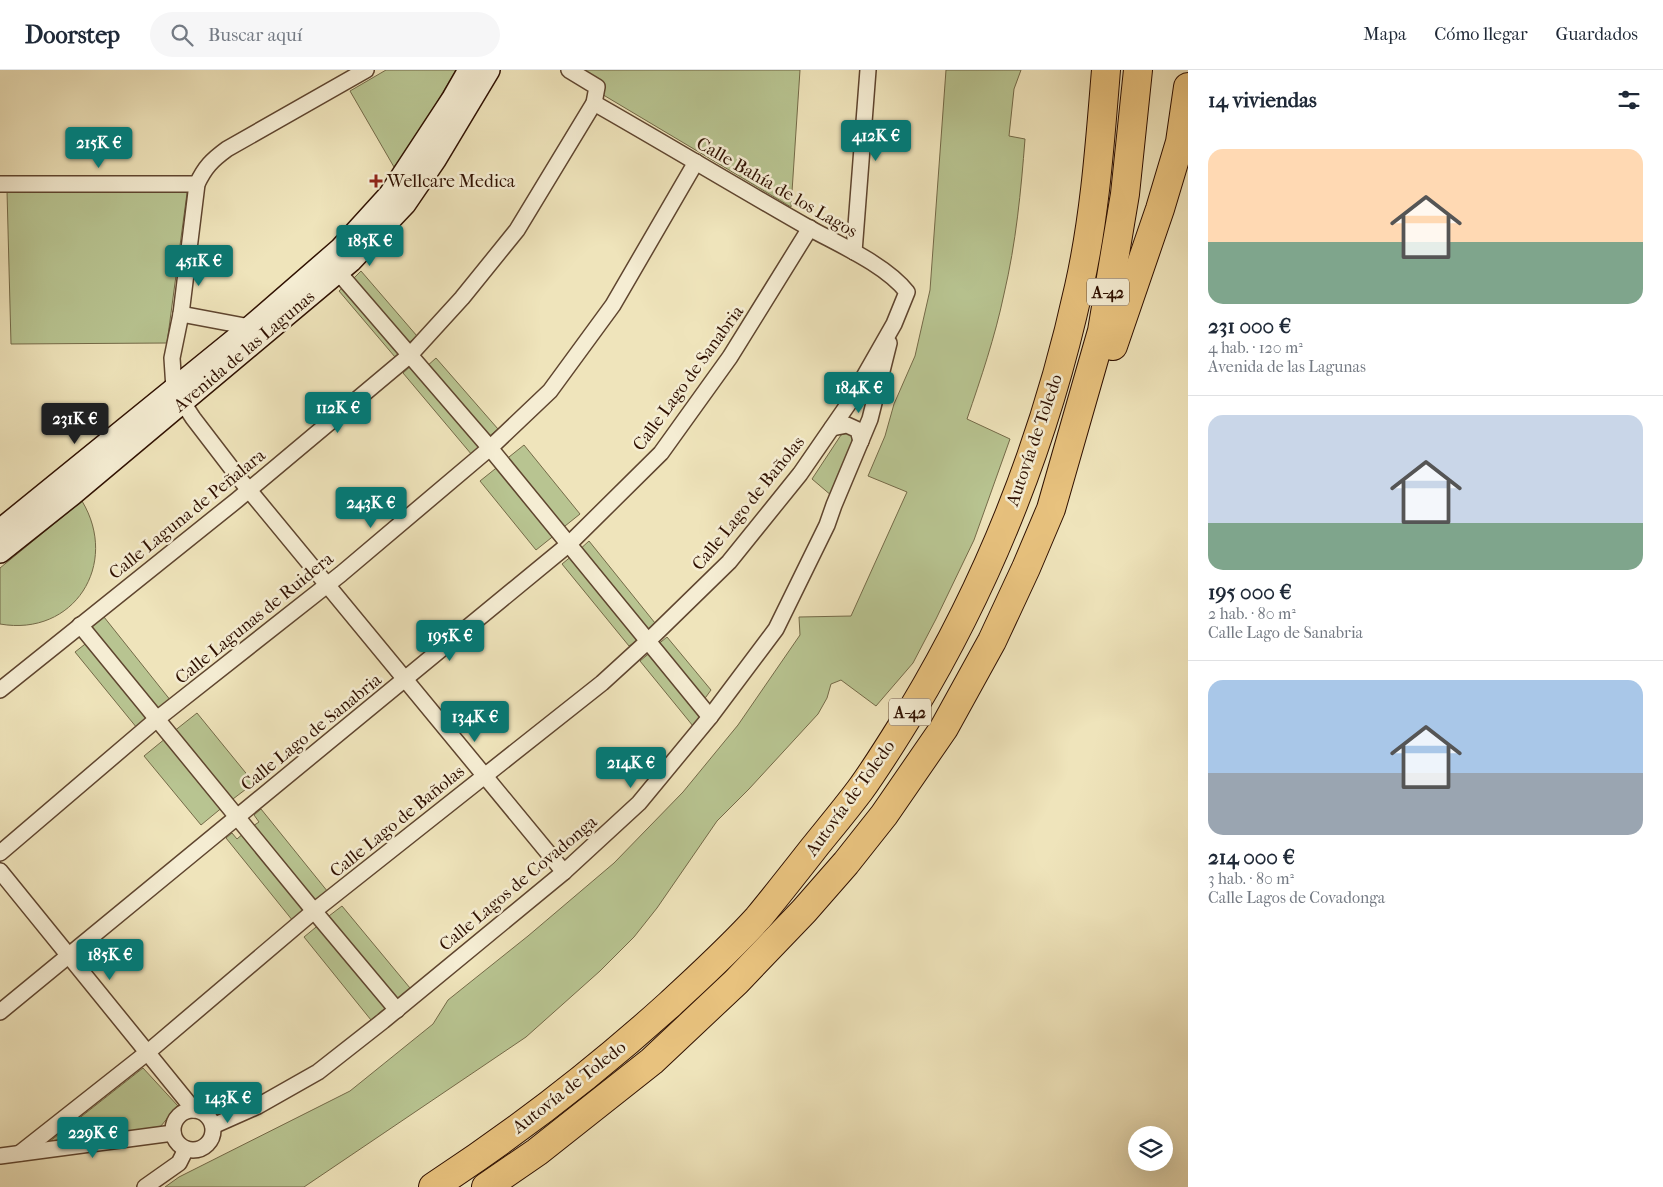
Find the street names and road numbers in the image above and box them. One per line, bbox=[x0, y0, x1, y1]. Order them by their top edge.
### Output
street label: Calle Bahía de los Lagos bbox=[693, 133, 861, 242]
road number: A-42 bbox=[1087, 278, 1129, 306]
street label: Avenida de las Lagunas bbox=[169, 286, 319, 417]
street label: Calle Lago de Sanabria bbox=[629, 301, 749, 455]
street label: Autovía de Toledo bbox=[1002, 371, 1067, 510]
street label: Calle Lago de Bañolas bbox=[688, 432, 809, 575]
street label: Calle Laguna de Peñalara bbox=[105, 444, 270, 584]
street label: Calle Lagunas de Ruidera bbox=[171, 548, 338, 689]
street label: Calle Lago de Sanabria bbox=[237, 669, 386, 795]
road number: A-42 bbox=[889, 698, 931, 726]
street label: Autovía de Toledo bbox=[801, 736, 899, 861]
street label: Calle Lago de Bañolas bbox=[326, 761, 469, 882]
street label: Calle Lagos de Covadonga bbox=[435, 811, 602, 955]
street label: Autovía de Toledo bbox=[508, 1037, 630, 1139]

